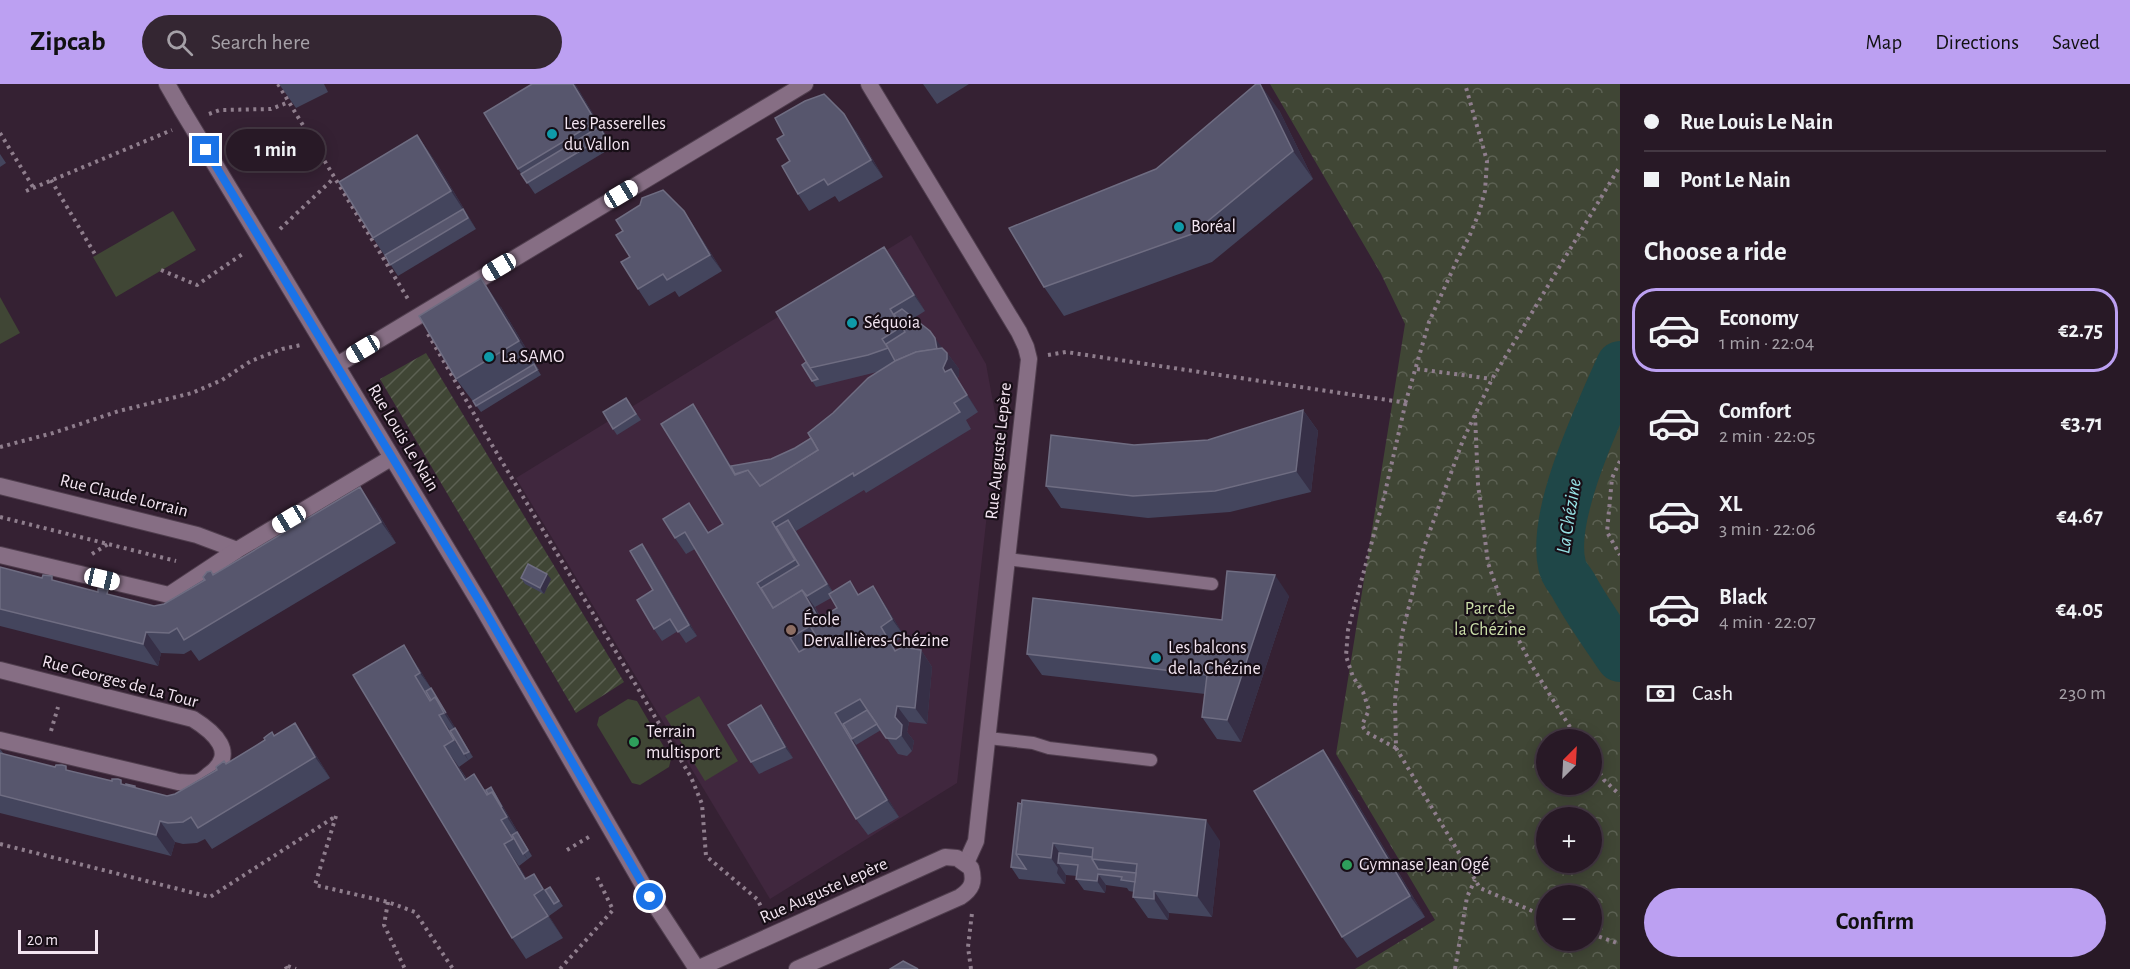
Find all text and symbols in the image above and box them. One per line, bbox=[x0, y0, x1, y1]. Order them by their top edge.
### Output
search box bbox=[142, 15, 562, 69]
icon: search bbox=[163, 26, 196, 59]
text: Zipcab bbox=[30, 28, 106, 56]
text: Search here bbox=[211, 31, 310, 53]
text: Map bbox=[1866, 32, 1902, 53]
text: Directions bbox=[1935, 32, 2019, 53]
text: Saved bbox=[2052, 32, 2100, 53]
text: Rue Louis Le Nain bbox=[1680, 111, 1833, 133]
place label: Les Passerelles du Vallon bbox=[564, 115, 666, 154]
marker: Les Passerelles du Vallon bbox=[545, 127, 559, 141]
callout: 1 min bbox=[227, 129, 326, 171]
route end bbox=[192, 136, 219, 163]
text: 1 min bbox=[254, 140, 297, 160]
text: Pont Le Nain bbox=[1680, 169, 1791, 191]
car bbox=[601, 177, 641, 211]
place label: Boréal bbox=[1191, 218, 1236, 236]
marker: Boréal bbox=[1172, 220, 1186, 234]
text: Choose a ride bbox=[1644, 238, 1787, 265]
car bbox=[479, 250, 519, 284]
icon: car bbox=[1647, 303, 1701, 357]
text: Economy bbox=[1719, 307, 1799, 329]
place label: Séquoia bbox=[864, 314, 920, 332]
marker: Séquoia bbox=[845, 316, 859, 330]
text: €2.75 bbox=[2058, 319, 2103, 341]
car bbox=[343, 332, 383, 366]
text: 1 min · 22:04 bbox=[1719, 333, 1814, 353]
place label: La SAMO bbox=[501, 348, 564, 366]
marker: La SAMO bbox=[482, 350, 496, 364]
street label: Rue Louis Le Nain bbox=[364, 381, 442, 495]
street label: Rue Auguste Lepère bbox=[983, 382, 1015, 520]
icon: car bbox=[1647, 396, 1701, 450]
text: Comfort bbox=[1719, 400, 1791, 422]
text: €3.71 bbox=[2061, 412, 2103, 434]
text: 2 min · 22:05 bbox=[1719, 426, 1815, 446]
street label: Rue Claude Lorrain bbox=[58, 471, 190, 521]
water label: La Chézine bbox=[1553, 477, 1585, 555]
icon: car bbox=[1647, 489, 1701, 543]
text: XL bbox=[1719, 493, 1742, 515]
car bbox=[269, 502, 309, 536]
text: €4.67 bbox=[2056, 505, 2103, 527]
text: 3 min · 22:06 bbox=[1719, 519, 1816, 539]
car bbox=[82, 566, 122, 592]
icon: car bbox=[1647, 582, 1701, 636]
text: Black bbox=[1719, 586, 1767, 608]
text: €4.05 bbox=[2056, 598, 2103, 620]
park label: Parc de la Chézine bbox=[1454, 600, 1526, 639]
place label: École Dervallières-Chézine bbox=[803, 608, 949, 650]
text: 4 min · 22:07 bbox=[1719, 612, 1816, 632]
marker: École Dervallières-Chézine bbox=[784, 623, 798, 637]
place label: Les balcons de la Chézine bbox=[1168, 639, 1261, 678]
marker: Les balcons de la Chézine bbox=[1149, 651, 1163, 665]
street label: Rue Georges de La Tour bbox=[40, 653, 200, 712]
icon: cash bbox=[1644, 677, 1677, 710]
text: Cash bbox=[1692, 682, 1733, 704]
text: 230 m bbox=[2059, 683, 2106, 703]
place label: Terrain multisport bbox=[646, 723, 720, 762]
north arrow bbox=[1536, 729, 1602, 795]
map controls bbox=[1536, 729, 1602, 951]
marker: Terrain multisport bbox=[627, 735, 641, 749]
button: + bbox=[1536, 807, 1602, 873]
street label: Rue Auguste Lepère bbox=[757, 855, 891, 927]
place label: Gymnase Jean Ogé bbox=[1359, 856, 1489, 874]
marker: Gymnase Jean Ogé bbox=[1340, 858, 1354, 872]
route start bbox=[636, 883, 663, 910]
button: − bbox=[1536, 885, 1602, 951]
button: Confirm bbox=[1644, 888, 2106, 957]
scale bar bbox=[18, 927, 98, 954]
text: 20 m bbox=[27, 932, 58, 948]

